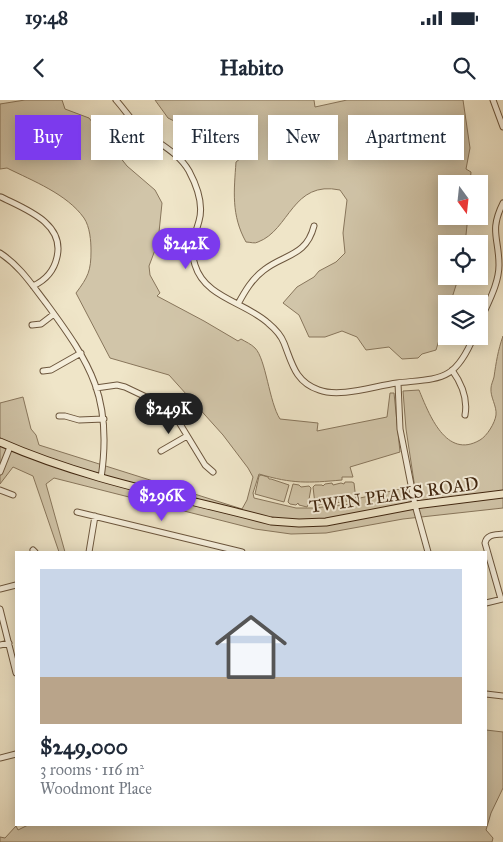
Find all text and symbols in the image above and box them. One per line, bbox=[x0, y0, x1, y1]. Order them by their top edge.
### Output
text: 19:48 bbox=[25, 6, 68, 29]
icon: back bbox=[25, 54, 53, 82]
text: Habito bbox=[220, 54, 283, 81]
icon: search bbox=[450, 54, 478, 82]
chip: Buy bbox=[15, 115, 81, 160]
chip: Rent bbox=[91, 115, 163, 160]
chip: Filters bbox=[173, 115, 258, 160]
chip: New bbox=[268, 115, 338, 160]
chip: Apartment bbox=[348, 115, 464, 160]
north arrow bbox=[438, 175, 488, 225]
map controls bbox=[438, 175, 488, 345]
pin: $242K bbox=[151, 228, 221, 270]
text: $242K bbox=[163, 234, 209, 253]
button: locate bbox=[438, 235, 488, 285]
button: layers bbox=[438, 295, 488, 345]
pin: $249K bbox=[134, 392, 204, 435]
text: $249K bbox=[146, 399, 192, 418]
street label: TWIN PEAKS ROAD bbox=[308, 472, 480, 518]
pin: $296K bbox=[127, 480, 197, 522]
text: $296K bbox=[139, 486, 185, 505]
icon: home bbox=[206, 602, 296, 692]
text: $249,000 bbox=[40, 734, 128, 760]
text: 3 rooms · 116 m² bbox=[40, 760, 144, 779]
text: Woodmont Place bbox=[40, 779, 152, 798]

